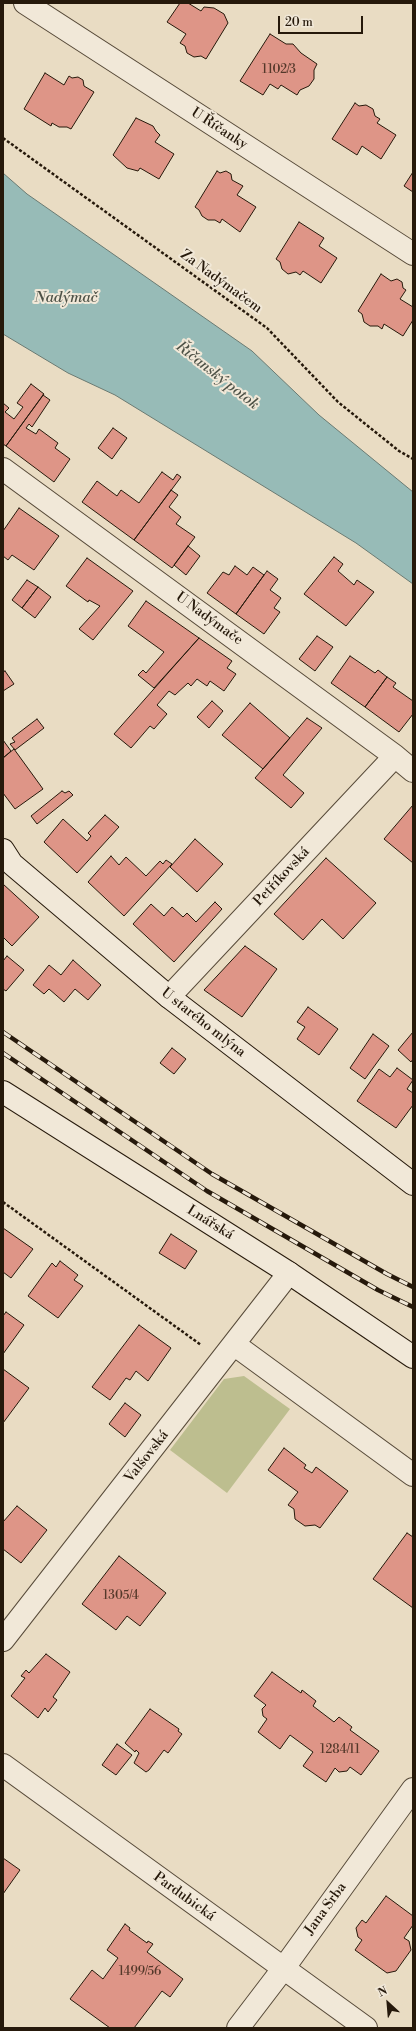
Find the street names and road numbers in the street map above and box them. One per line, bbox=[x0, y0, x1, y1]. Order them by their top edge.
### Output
street label: U Říčanky bbox=[188, 105, 250, 153]
street label: Za Nadýmačem bbox=[177, 247, 265, 317]
street label: U Nadýmače bbox=[172, 589, 246, 649]
street label: Petříkovská bbox=[251, 844, 313, 910]
street label: U starého mlýna bbox=[157, 985, 249, 1061]
street label: Lnářská bbox=[184, 1202, 236, 1244]
street label: Valšovská bbox=[121, 1428, 173, 1486]
street label: Pardubická bbox=[150, 1869, 218, 1925]
street label: Jana Srba bbox=[301, 1880, 351, 1938]

